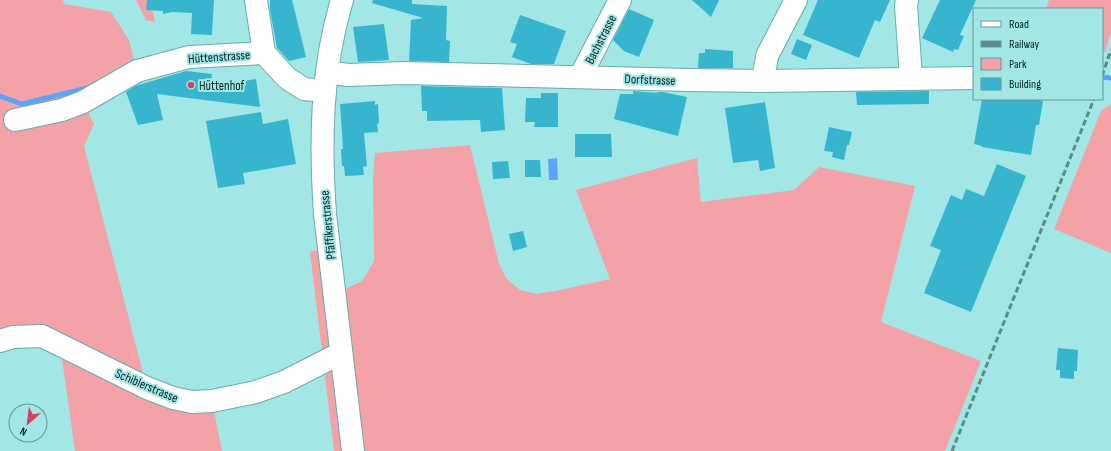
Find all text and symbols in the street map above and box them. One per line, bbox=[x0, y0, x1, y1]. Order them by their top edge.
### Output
legend bbox=[973, 8, 1103, 100]
street label: Bachstrasse bbox=[582, 12, 620, 67]
text: Road bbox=[1009, 17, 1029, 32]
text: Railway bbox=[1009, 37, 1040, 52]
street label: Hüttenstrasse bbox=[187, 47, 251, 67]
text: Park bbox=[1009, 57, 1027, 72]
street label: Dorfstrasse bbox=[624, 71, 676, 89]
text: Building bbox=[1009, 77, 1041, 92]
place label: Hüttenhof bbox=[199, 78, 245, 94]
marker: Hüttenhof bbox=[186, 80, 196, 90]
street label: Pfäffikerstrasse bbox=[316, 190, 340, 260]
street label: Schiblerstrasse bbox=[113, 365, 181, 406]
north arrow bbox=[8, 403, 48, 443]
text: N bbox=[18, 424, 29, 439]

